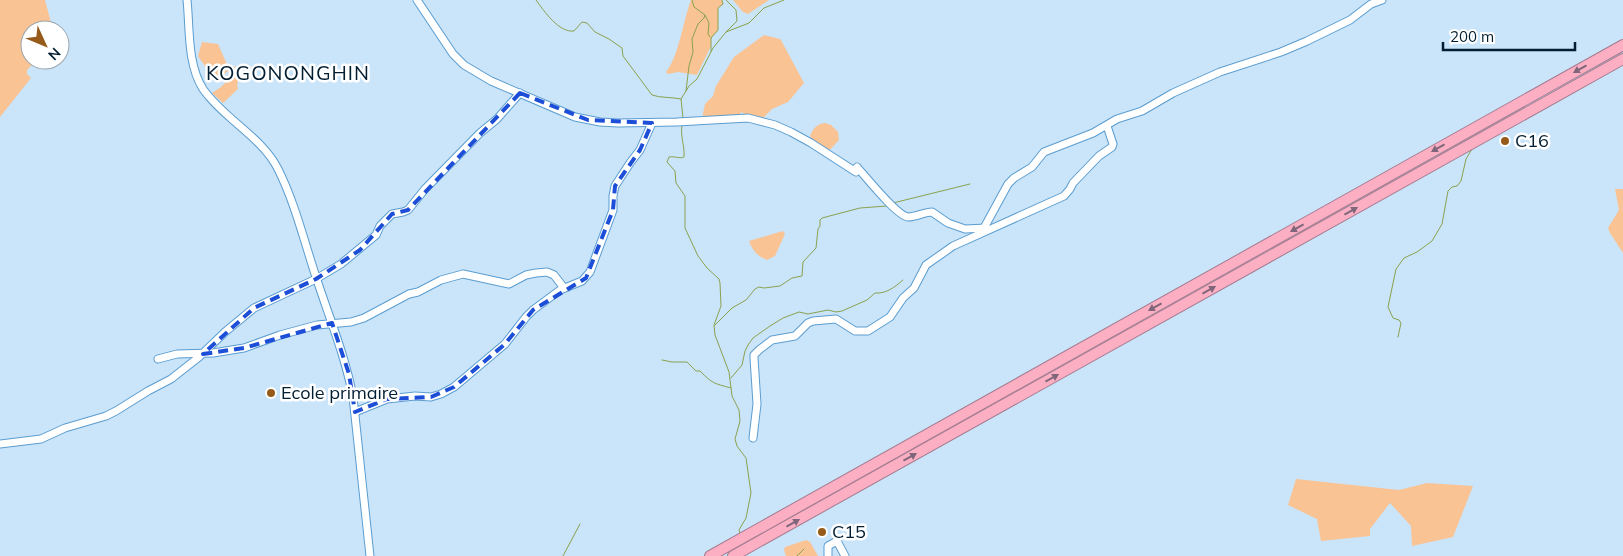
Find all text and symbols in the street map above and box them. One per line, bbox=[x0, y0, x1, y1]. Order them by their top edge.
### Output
north arrow bbox=[20, 20, 70, 70]
scale bar bbox=[1443, 20, 1576, 52]
text: 200 m bbox=[1450, 27, 1494, 46]
text: N bbox=[44, 44, 64, 64]
district label: KOGONONGHIN bbox=[206, 60, 370, 85]
one-way arrow bbox=[1573, 65, 1588, 73]
place label: C16 bbox=[1515, 129, 1549, 152]
marker: C16 bbox=[1499, 135, 1511, 147]
one-way arrow bbox=[1431, 144, 1446, 152]
one-way arrow bbox=[1344, 207, 1358, 215]
one-way arrow bbox=[1290, 223, 1303, 232]
one-way arrow bbox=[1202, 286, 1217, 294]
one-way arrow bbox=[1148, 303, 1162, 311]
one-way arrow bbox=[1045, 374, 1059, 382]
place label: Ecole primaire bbox=[281, 381, 398, 404]
marker: Ecole primaire bbox=[265, 387, 277, 399]
one-way arrow bbox=[903, 453, 918, 461]
one-way arrow bbox=[785, 519, 800, 527]
place label: C15 bbox=[832, 520, 866, 543]
marker: C15 bbox=[816, 526, 828, 538]

